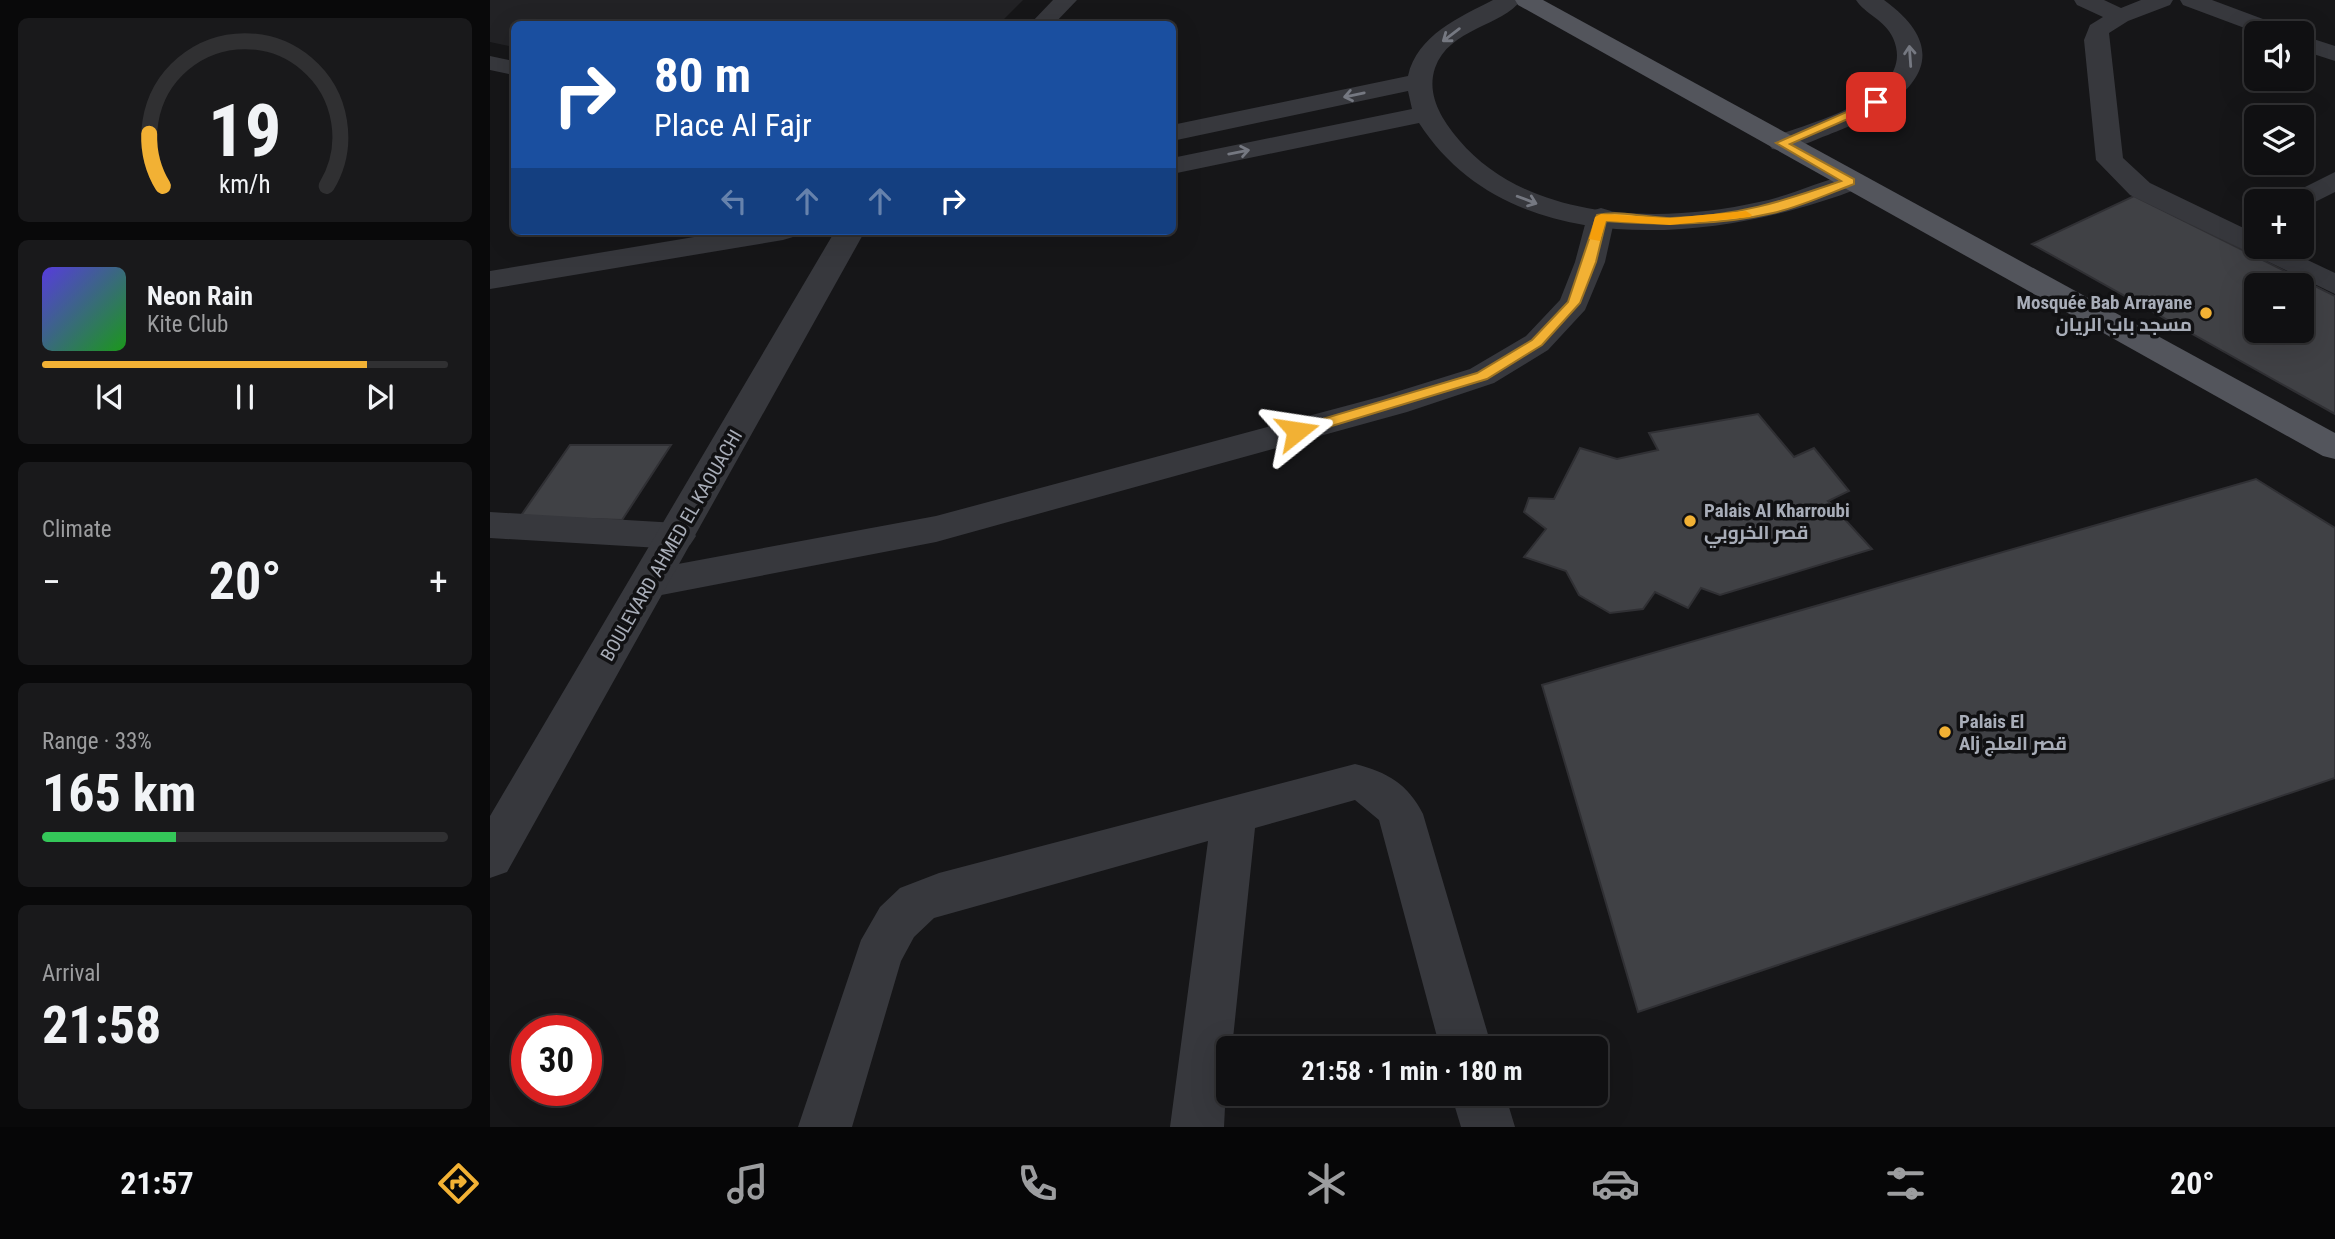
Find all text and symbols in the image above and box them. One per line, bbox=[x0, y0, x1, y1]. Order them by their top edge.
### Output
map controls bbox=[2244, 21, 2314, 343]
button: sound bbox=[2244, 21, 2314, 91]
one-way arrow bbox=[1442, 27, 1461, 42]
one-way arrow bbox=[1903, 45, 1916, 68]
text: 80 m bbox=[654, 47, 751, 104]
icon: right bbox=[539, 49, 630, 140]
pin bbox=[1846, 72, 1906, 132]
icon: arrive bbox=[1857, 83, 1895, 121]
text: 19 bbox=[208, 88, 282, 174]
one-way arrow bbox=[1343, 89, 1366, 103]
button: layers bbox=[2244, 105, 2314, 175]
text: Place Al Fajr bbox=[654, 106, 812, 144]
one-way arrow bbox=[1227, 145, 1250, 159]
text: km/h bbox=[219, 170, 271, 199]
icon: left bbox=[715, 182, 753, 220]
icon: ahead bbox=[788, 182, 826, 220]
icon: ahead bbox=[861, 182, 899, 220]
icon: right bbox=[934, 182, 972, 220]
button: + bbox=[2244, 189, 2314, 259]
one-way arrow bbox=[1516, 195, 1538, 207]
button: − bbox=[2244, 273, 2314, 343]
text: Neon Rain bbox=[147, 281, 253, 311]
place label: Mosquée Bab Arrayane مسجد باب الريان bbox=[2017, 291, 2192, 336]
marker: Mosquée Bab Arrayane مسجد باب الريان bbox=[2198, 305, 2214, 321]
text: Kite Club bbox=[147, 311, 228, 338]
icon: previous bbox=[91, 378, 129, 416]
icon: pause bbox=[226, 378, 264, 416]
icon: next bbox=[361, 378, 399, 416]
position arrow bbox=[1260, 394, 1334, 468]
street label: BOULEVARD AHMED EL KAOUACHI bbox=[596, 426, 747, 665]
place label: Palais Al Kharroubi قصر الخروبي bbox=[1704, 499, 1850, 548]
marker: Palais Al Kharroubi قصر الخروبي bbox=[1682, 513, 1698, 529]
text: Climate bbox=[42, 516, 112, 543]
text: 20° bbox=[209, 551, 281, 612]
text: − bbox=[42, 560, 61, 604]
text: + bbox=[429, 560, 448, 604]
place label: Palais El Alj قصر العلج bbox=[1959, 710, 2067, 757]
marker: Palais El Alj قصر العلج bbox=[1937, 724, 1953, 740]
text: Range · 33% bbox=[42, 728, 152, 755]
text: 165 km bbox=[42, 763, 196, 824]
text: Arrival bbox=[42, 960, 101, 987]
text: 21:58 bbox=[42, 995, 161, 1056]
speed limit sign: 30 bbox=[511, 1015, 602, 1106]
text: 21:58 · 1 min · 180 m bbox=[1302, 1056, 1522, 1086]
icon: directions bbox=[434, 1159, 483, 1208]
icon: music bbox=[723, 1159, 772, 1208]
icon: phone bbox=[1013, 1159, 1062, 1208]
icon: climate bbox=[1302, 1159, 1351, 1208]
icon: car bbox=[1591, 1159, 1640, 1208]
icon: filters bbox=[1881, 1159, 1930, 1208]
text: 21:57 bbox=[120, 1164, 194, 1202]
text: 20° bbox=[2170, 1164, 2215, 1202]

